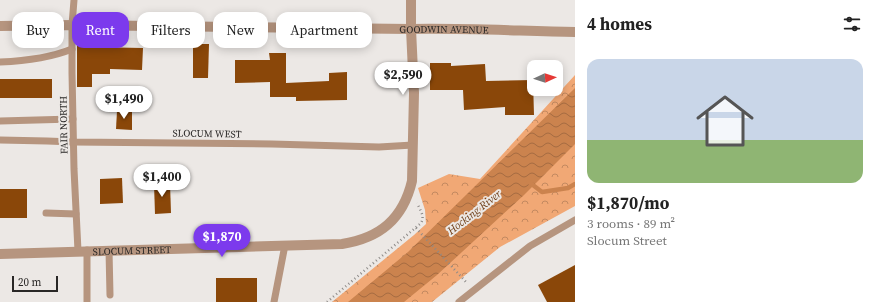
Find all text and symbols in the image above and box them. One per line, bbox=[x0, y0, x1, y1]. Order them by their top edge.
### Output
chip: Buy bbox=[12, 12, 64, 48]
chip: Rent bbox=[72, 12, 129, 48]
chip: Filters bbox=[137, 12, 205, 48]
chip: New bbox=[213, 12, 268, 48]
chip: Apartment bbox=[276, 12, 372, 48]
text: 4 homes bbox=[587, 12, 652, 36]
icon: filters bbox=[841, 13, 863, 35]
street label: GOODWIN AVENUE bbox=[399, 23, 489, 37]
north arrow bbox=[527, 60, 563, 96]
map controls bbox=[527, 60, 563, 96]
pin: $2,590 bbox=[370, 62, 436, 96]
text: $2,590 bbox=[383, 66, 423, 83]
icon: home bbox=[689, 85, 761, 157]
pin: $1,490 bbox=[91, 86, 157, 120]
text: $1,490 bbox=[104, 90, 144, 107]
street label: FAIR NORTH bbox=[56, 96, 71, 154]
street label: SLOCUM WEST bbox=[172, 126, 242, 141]
pin: $1,400 bbox=[129, 164, 195, 198]
text: $1,400 bbox=[142, 168, 182, 185]
water label: Hocking River bbox=[443, 186, 505, 239]
text: $1,870/mo bbox=[587, 191, 669, 215]
text: 3 rooms · 89 m² bbox=[587, 215, 675, 232]
pin: $1,870 bbox=[189, 224, 255, 258]
text: $1,870 bbox=[202, 228, 242, 245]
text: Slocum Street bbox=[587, 232, 667, 249]
street label: SLOCUM STREET bbox=[93, 243, 171, 258]
scale bar bbox=[12, 274, 58, 293]
text: 20 m bbox=[18, 275, 41, 290]

